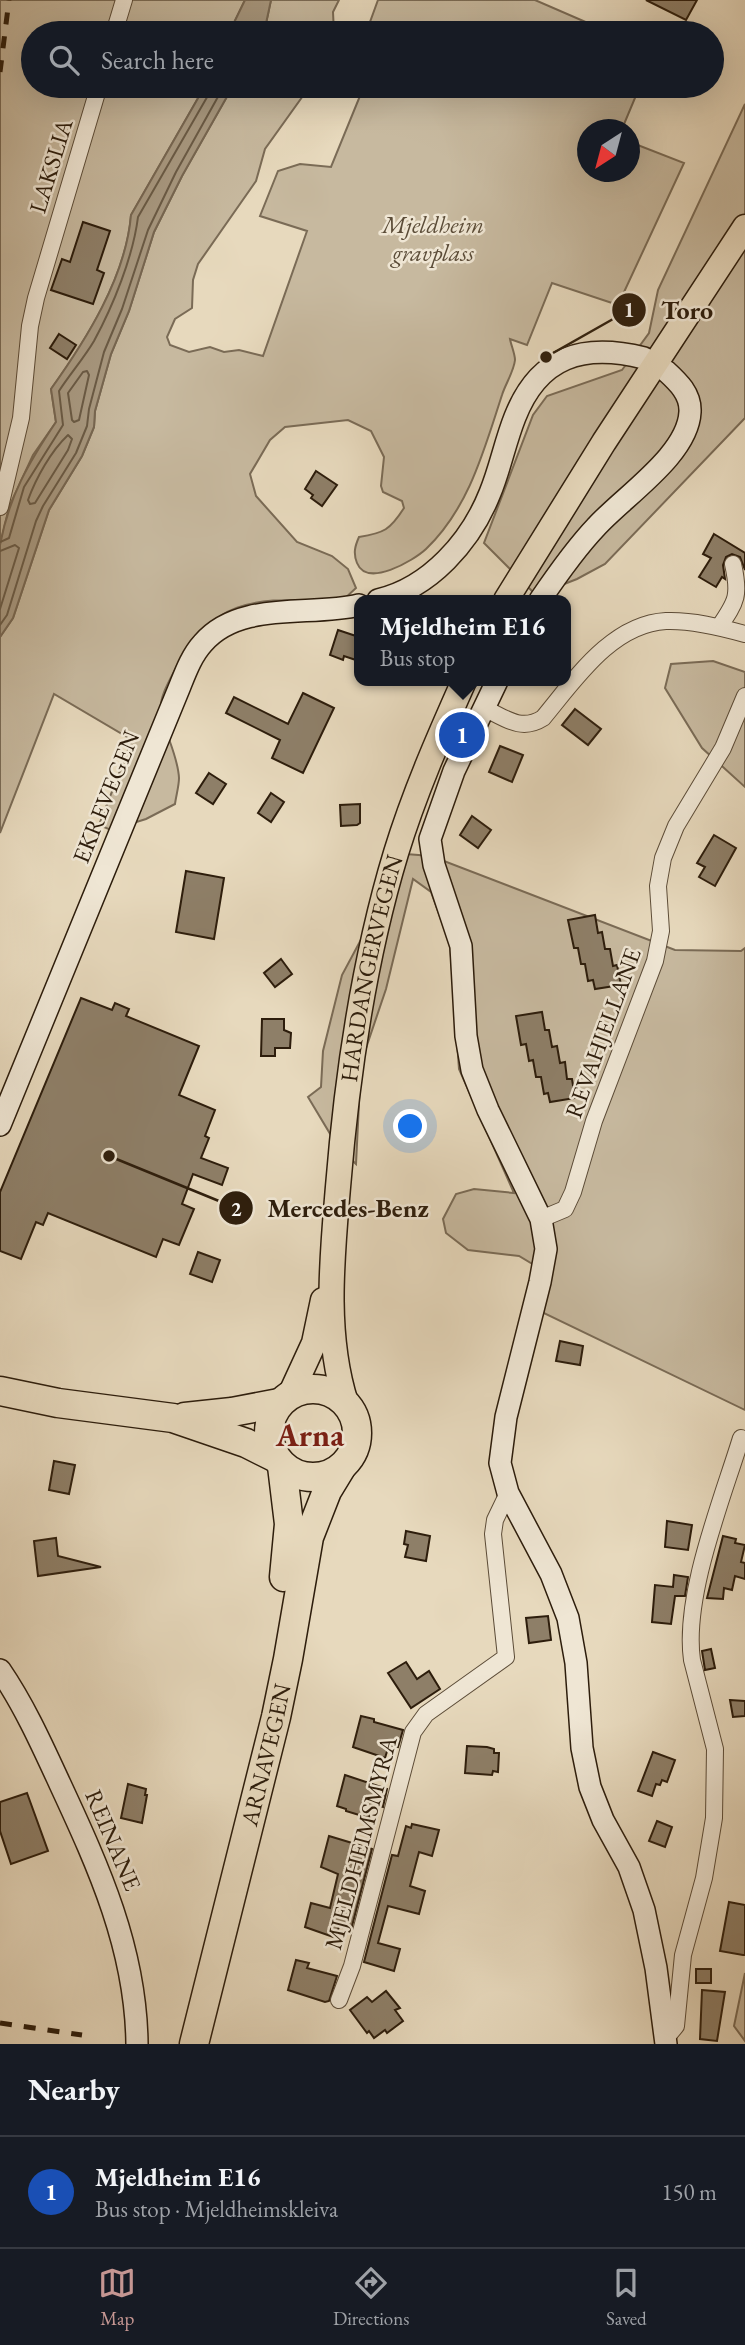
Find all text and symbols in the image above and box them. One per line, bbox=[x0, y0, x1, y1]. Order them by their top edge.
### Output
search box bbox=[21, 21, 724, 98]
icon: search bbox=[45, 41, 83, 79]
text: Search here bbox=[101, 43, 214, 77]
street label: LAKSLIA bbox=[22, 115, 80, 217]
north arrow bbox=[577, 119, 640, 182]
park label: Mjeldheim gravplass bbox=[380, 209, 484, 268]
callout: Toro bbox=[612, 286, 727, 333]
text: Toro bbox=[661, 293, 713, 327]
text: 1 bbox=[623, 296, 635, 323]
popup bbox=[354, 595, 571, 686]
text: Mjeldheim E16 bbox=[380, 609, 545, 643]
text: Bus stop bbox=[380, 643, 455, 673]
pin: 1 bbox=[439, 709, 485, 761]
street label: EKREVEGEN bbox=[65, 726, 146, 868]
street label: HARDANGERVEGEN bbox=[333, 851, 410, 1084]
street label: REVAHJELLANE bbox=[557, 944, 648, 1122]
your location bbox=[393, 1109, 427, 1143]
callout: Mercedes-Benz bbox=[218, 1185, 443, 1232]
text: Mercedes-Benz bbox=[267, 1191, 429, 1225]
text: 2 bbox=[230, 1195, 242, 1222]
district label: Arna bbox=[275, 1414, 345, 1456]
street label: ARNAVEGEN bbox=[233, 1681, 298, 1830]
street label: MJELDHEIMSMYRA bbox=[317, 1732, 404, 1953]
street label: REINANE bbox=[78, 1785, 149, 1895]
text: Nearby bbox=[28, 2070, 120, 2109]
text: Mjeldheim E16 bbox=[95, 2160, 261, 2194]
text: 1 bbox=[45, 2177, 57, 2207]
text: 150 m bbox=[661, 2177, 717, 2207]
text: Bus stop · Mjeldheimskleiva bbox=[95, 2194, 338, 2224]
tab: Map bbox=[98, 2264, 136, 2331]
tab: Directions bbox=[333, 2264, 409, 2331]
tab: Saved bbox=[606, 2264, 647, 2331]

